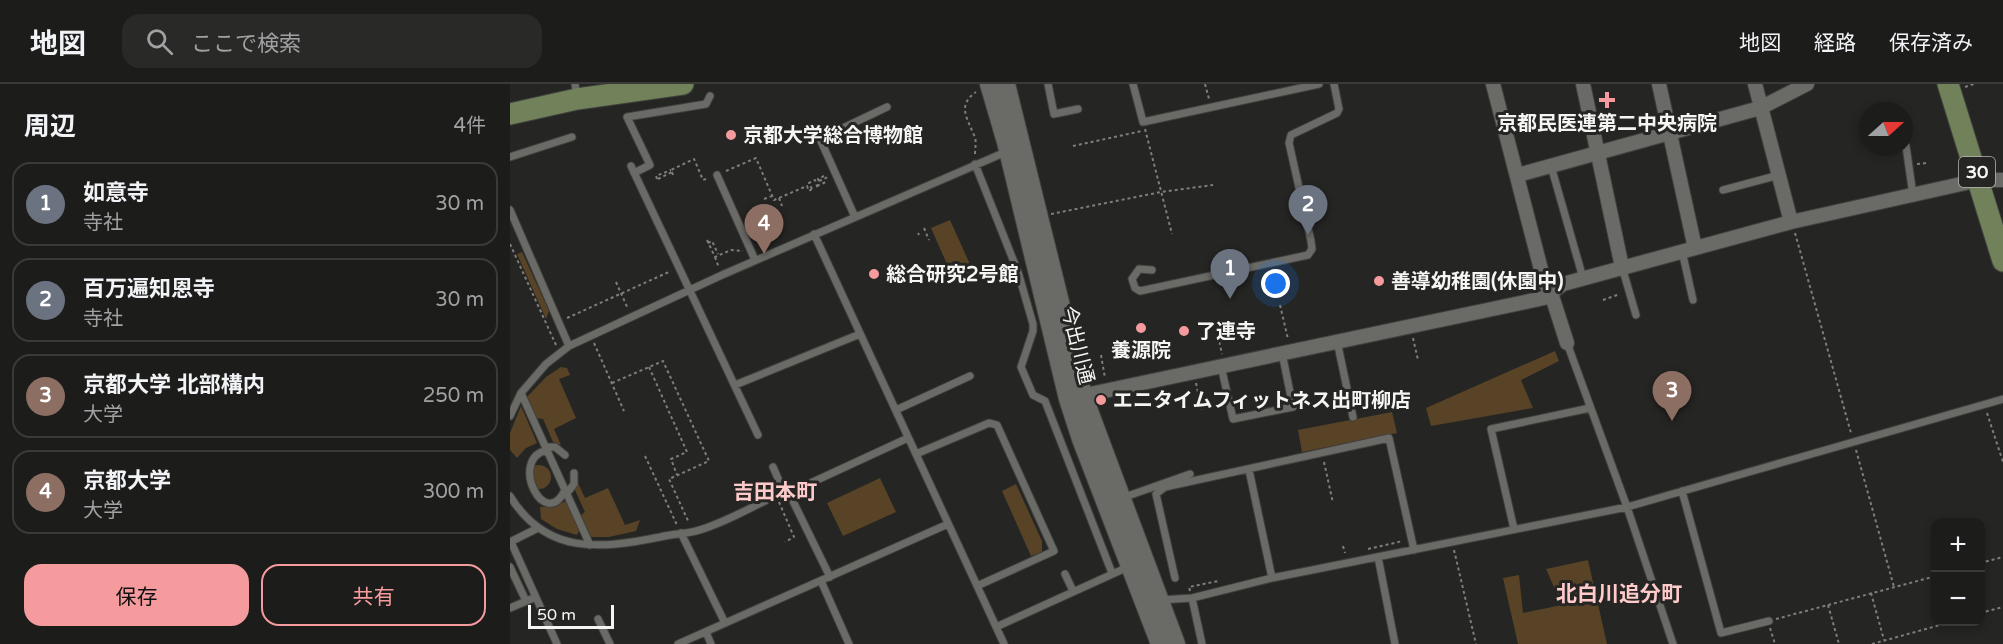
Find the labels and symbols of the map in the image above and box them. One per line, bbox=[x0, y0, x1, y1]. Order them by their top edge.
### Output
marker: 京都民医連第二中央病院 bbox=[1598, 91, 1616, 109]
north arrow bbox=[1859, 102, 1913, 156]
place label: 京都民医連第二中央病院 bbox=[1497, 112, 1717, 136]
place label: 京都大学総合博物館 bbox=[743, 124, 923, 148]
marker: 京都大学総合博物館 bbox=[724, 128, 738, 142]
road number: 30 bbox=[1959, 157, 1995, 187]
pin: 2 bbox=[1288, 186, 1328, 235]
pin: 4 bbox=[744, 204, 784, 254]
pin: 1 bbox=[1210, 250, 1250, 299]
place label: 総合研究2号館 bbox=[886, 263, 1019, 287]
marker: 総合研究2号館 bbox=[867, 267, 881, 281]
your location bbox=[1261, 269, 1290, 298]
place label: 善導幼稚園(休園中) bbox=[1391, 270, 1563, 294]
marker: 善導幼稚園(休園中) bbox=[1372, 274, 1386, 288]
street label: 今出川通 bbox=[1056, 304, 1098, 387]
place label: 了連寺 bbox=[1196, 320, 1256, 344]
marker: 養源院 bbox=[1134, 321, 1148, 335]
marker: 了連寺 bbox=[1177, 324, 1191, 338]
place label: 養源院 bbox=[1111, 339, 1171, 363]
pin: 3 bbox=[1652, 372, 1692, 421]
place label: エニタイムフィットネス出町柳店 bbox=[1113, 389, 1411, 413]
marker: エニタイムフィットネス出町柳店 bbox=[1094, 393, 1108, 407]
district label: 吉田本町 bbox=[733, 480, 817, 505]
district label: 北白川追分町 bbox=[1556, 582, 1682, 607]
scale bar bbox=[528, 602, 614, 630]

